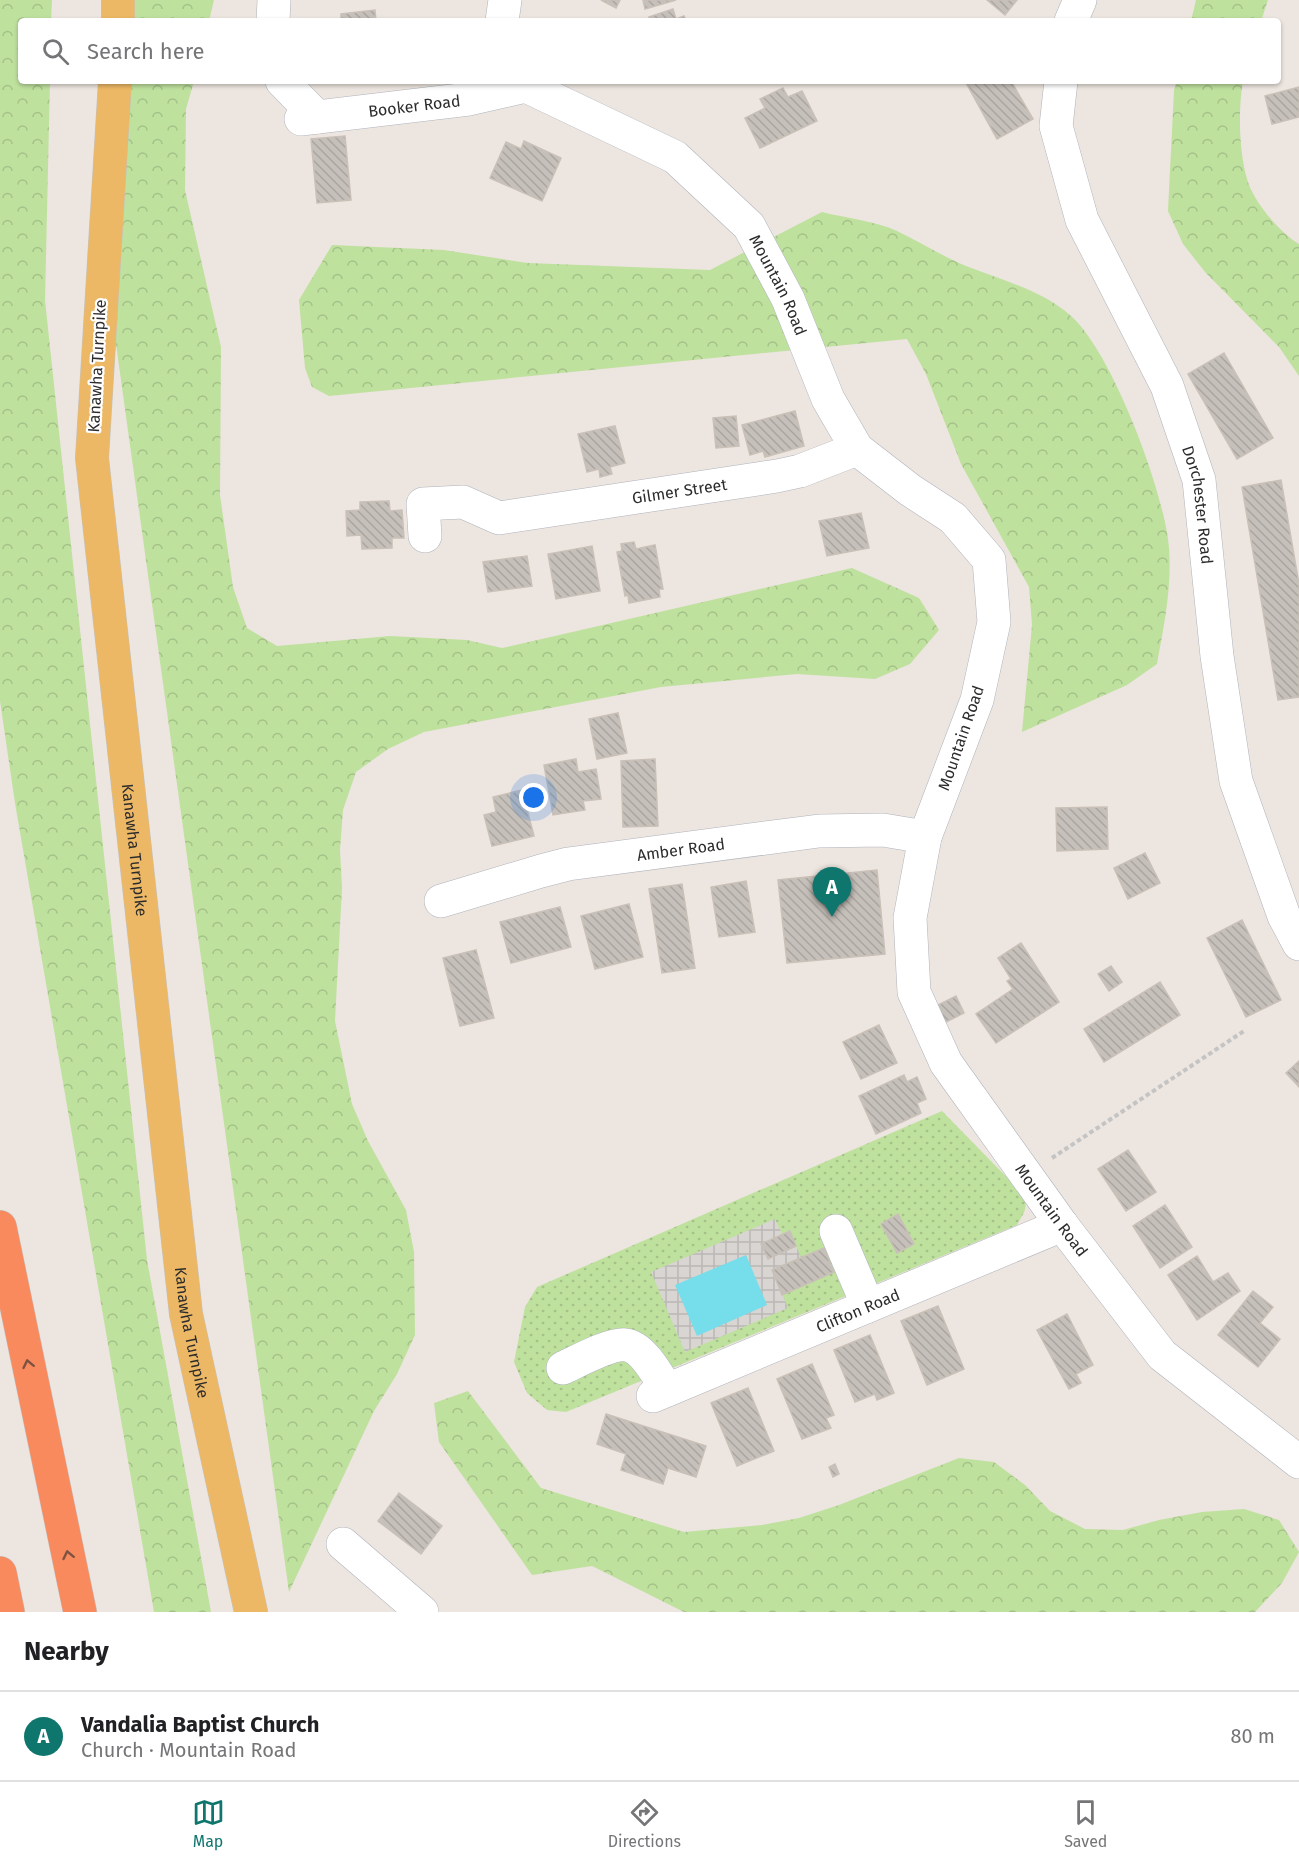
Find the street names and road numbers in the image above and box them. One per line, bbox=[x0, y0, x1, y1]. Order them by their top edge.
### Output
street label: Booker Road bbox=[367, 91, 461, 120]
street label: Mountain Road bbox=[746, 231, 811, 338]
street label: Kanawha Turnpike bbox=[84, 299, 110, 433]
street label: Dorchester Road bbox=[1178, 443, 1217, 565]
street label: Gilmer Street bbox=[631, 474, 728, 507]
street label: Mountain Road bbox=[934, 683, 988, 793]
street label: Kanawha Turnpike bbox=[118, 783, 152, 917]
street label: Amber Road bbox=[636, 834, 726, 864]
street label: Mountain Road bbox=[1012, 1160, 1092, 1260]
street label: Kanawha Turnpike bbox=[171, 1266, 214, 1400]
street label: Clifton Road bbox=[813, 1284, 902, 1336]

